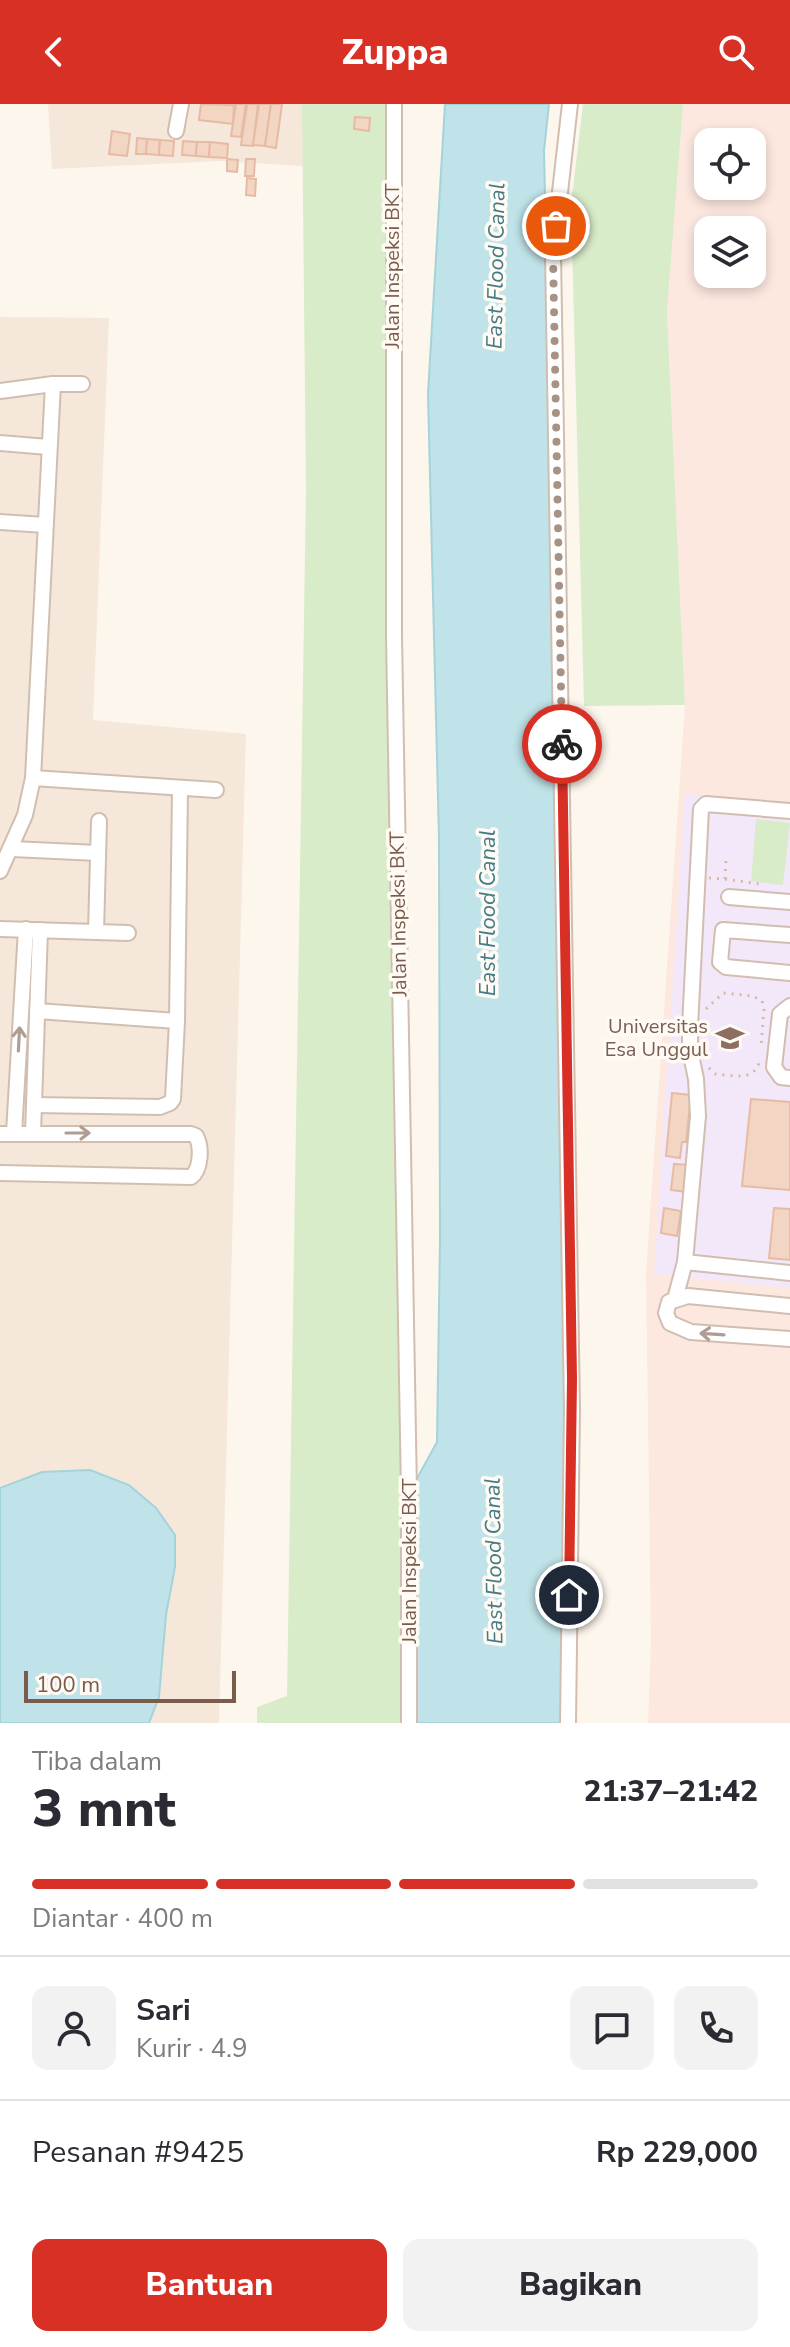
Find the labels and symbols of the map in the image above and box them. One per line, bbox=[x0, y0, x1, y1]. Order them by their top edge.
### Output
street label: Jalan Inspeksi BKT bbox=[379, 183, 406, 350]
water label: East Flood Canal bbox=[480, 183, 512, 349]
pin bbox=[522, 192, 590, 260]
courier bbox=[522, 704, 602, 784]
water label: East Flood Canal bbox=[473, 830, 503, 996]
street label: Jalan Inspeksi BKT bbox=[384, 831, 413, 998]
place label: Universitas Esa Unggul bbox=[605, 1013, 708, 1063]
school or university icon: Universitas Esa Unggul bbox=[715, 1023, 745, 1053]
one-way arrow bbox=[12, 1026, 27, 1053]
one-way arrow bbox=[64, 1125, 91, 1141]
one-way arrow bbox=[699, 1326, 726, 1341]
street label: Jalan Inspeksi BKT bbox=[396, 1478, 423, 1645]
water label: East Flood Canal bbox=[478, 1478, 510, 1644]
pin bbox=[535, 1561, 603, 1629]
scale bar bbox=[24, 1667, 236, 1703]

